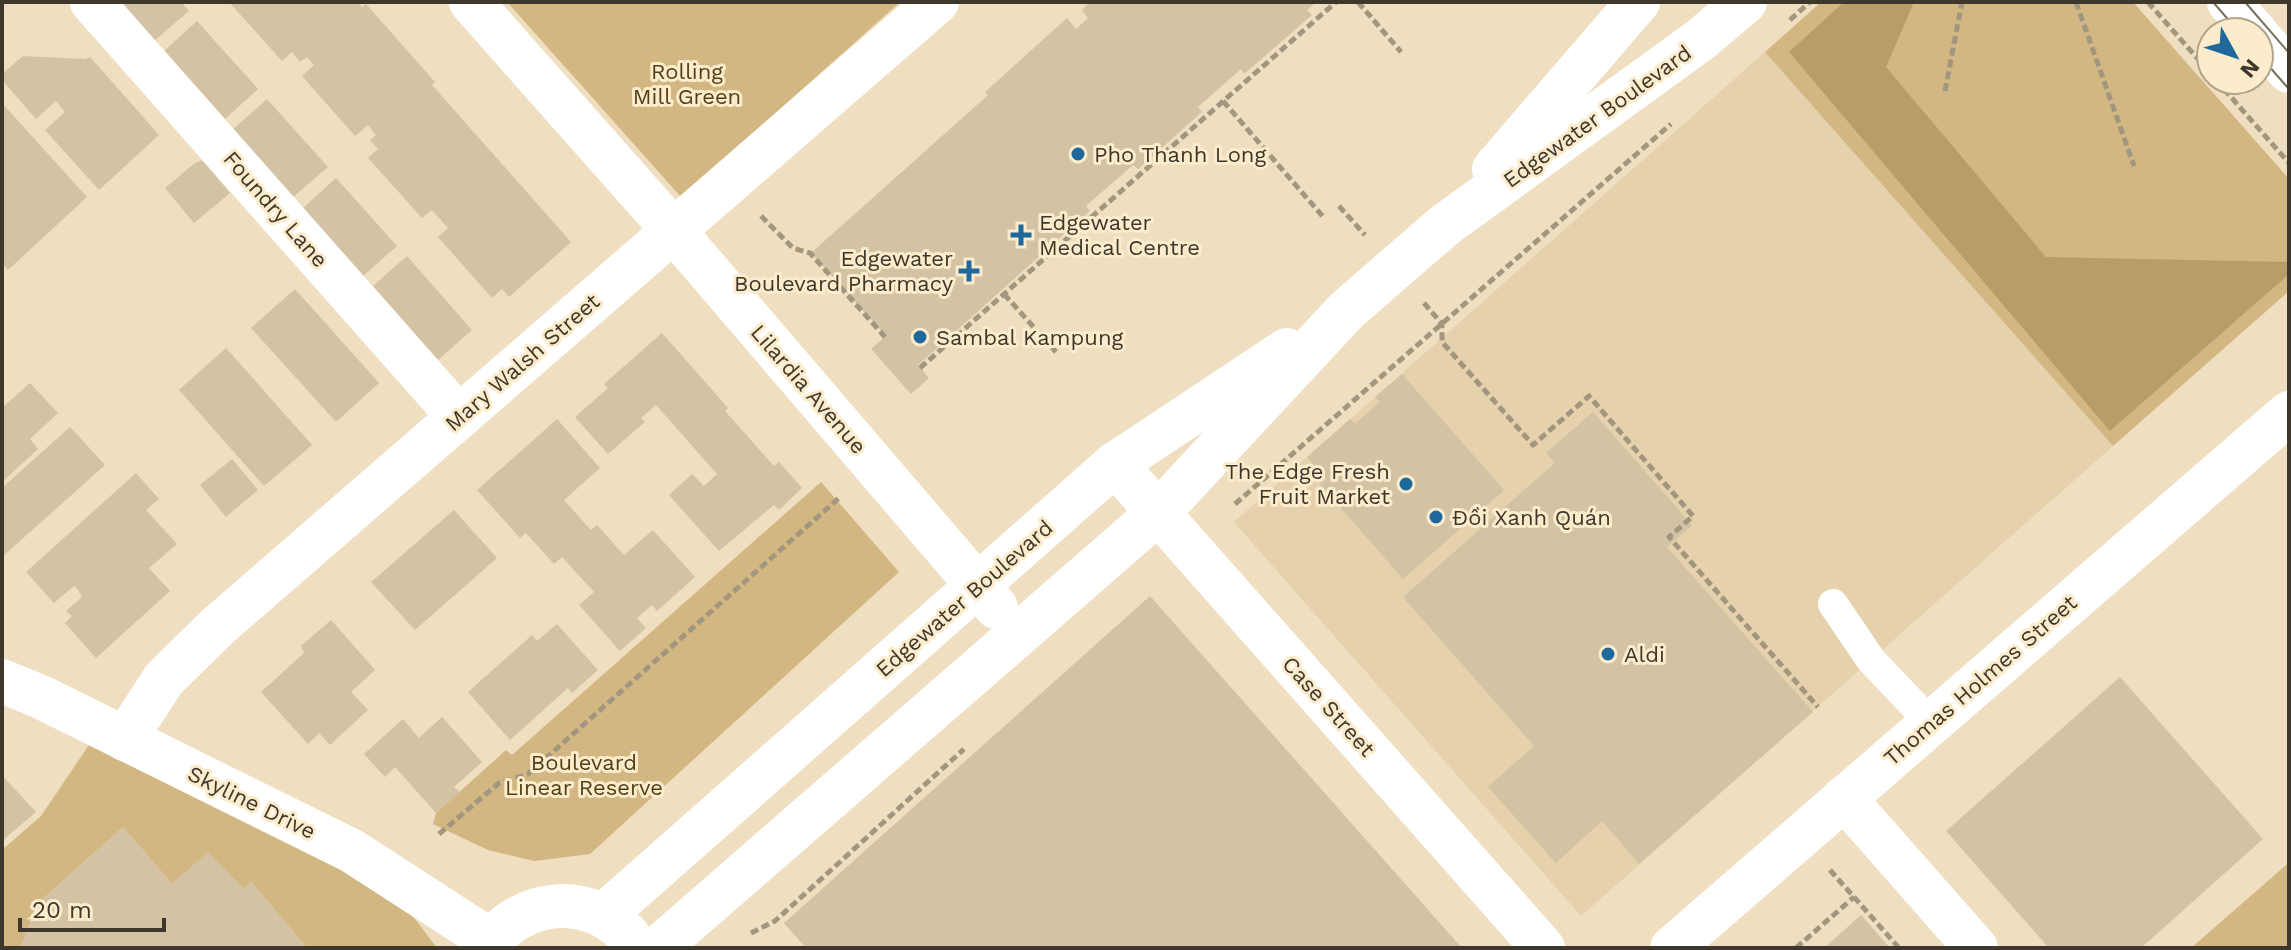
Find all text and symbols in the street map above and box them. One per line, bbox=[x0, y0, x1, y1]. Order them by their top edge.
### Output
north arrow bbox=[2195, 16, 2275, 96]
street label: Edgewater Boulevard bbox=[1499, 40, 1696, 193]
text: N bbox=[2235, 54, 2265, 83]
park label: Rolling Mill Green bbox=[633, 59, 741, 109]
place label: Pho Thanh Long bbox=[1094, 142, 1266, 167]
marker: Pho Thanh Long bbox=[1069, 145, 1087, 163]
street label: Foundry Lane bbox=[218, 146, 333, 272]
place label: Edgewater Medical Centre bbox=[1039, 210, 1200, 260]
marker: Edgewater Medical Centre bbox=[1010, 224, 1032, 246]
place label: Edgewater Boulevard Pharmacy bbox=[734, 246, 954, 296]
marker: Edgewater Boulevard Pharmacy bbox=[960, 262, 978, 280]
street label: Mary Walsh Street bbox=[440, 289, 605, 436]
street label: Lilardia Avenue bbox=[746, 320, 871, 459]
place label: Sambal Kampung bbox=[936, 325, 1124, 350]
marker: Sambal Kampung bbox=[911, 328, 929, 346]
place label: The Edge Fresh Fruit Market bbox=[1225, 459, 1390, 509]
marker: The Edge Fresh Fruit Market bbox=[1397, 475, 1415, 493]
place label: Đồi Xanh Quán bbox=[1452, 505, 1611, 530]
marker: Đồi Xanh Quán bbox=[1427, 508, 1445, 526]
street label: Edgewater Boulevard bbox=[871, 515, 1058, 682]
street label: Thomas Holmes Street bbox=[1879, 590, 2082, 771]
place label: Aldi bbox=[1624, 642, 1665, 667]
marker: Aldi bbox=[1599, 645, 1617, 663]
street label: Case Street bbox=[1277, 651, 1380, 761]
park label: Boulevard Linear Reserve bbox=[505, 750, 663, 800]
street label: Skyline Drive bbox=[184, 761, 320, 844]
scale bar bbox=[20, 882, 164, 932]
text: 20 m bbox=[32, 896, 92, 924]

